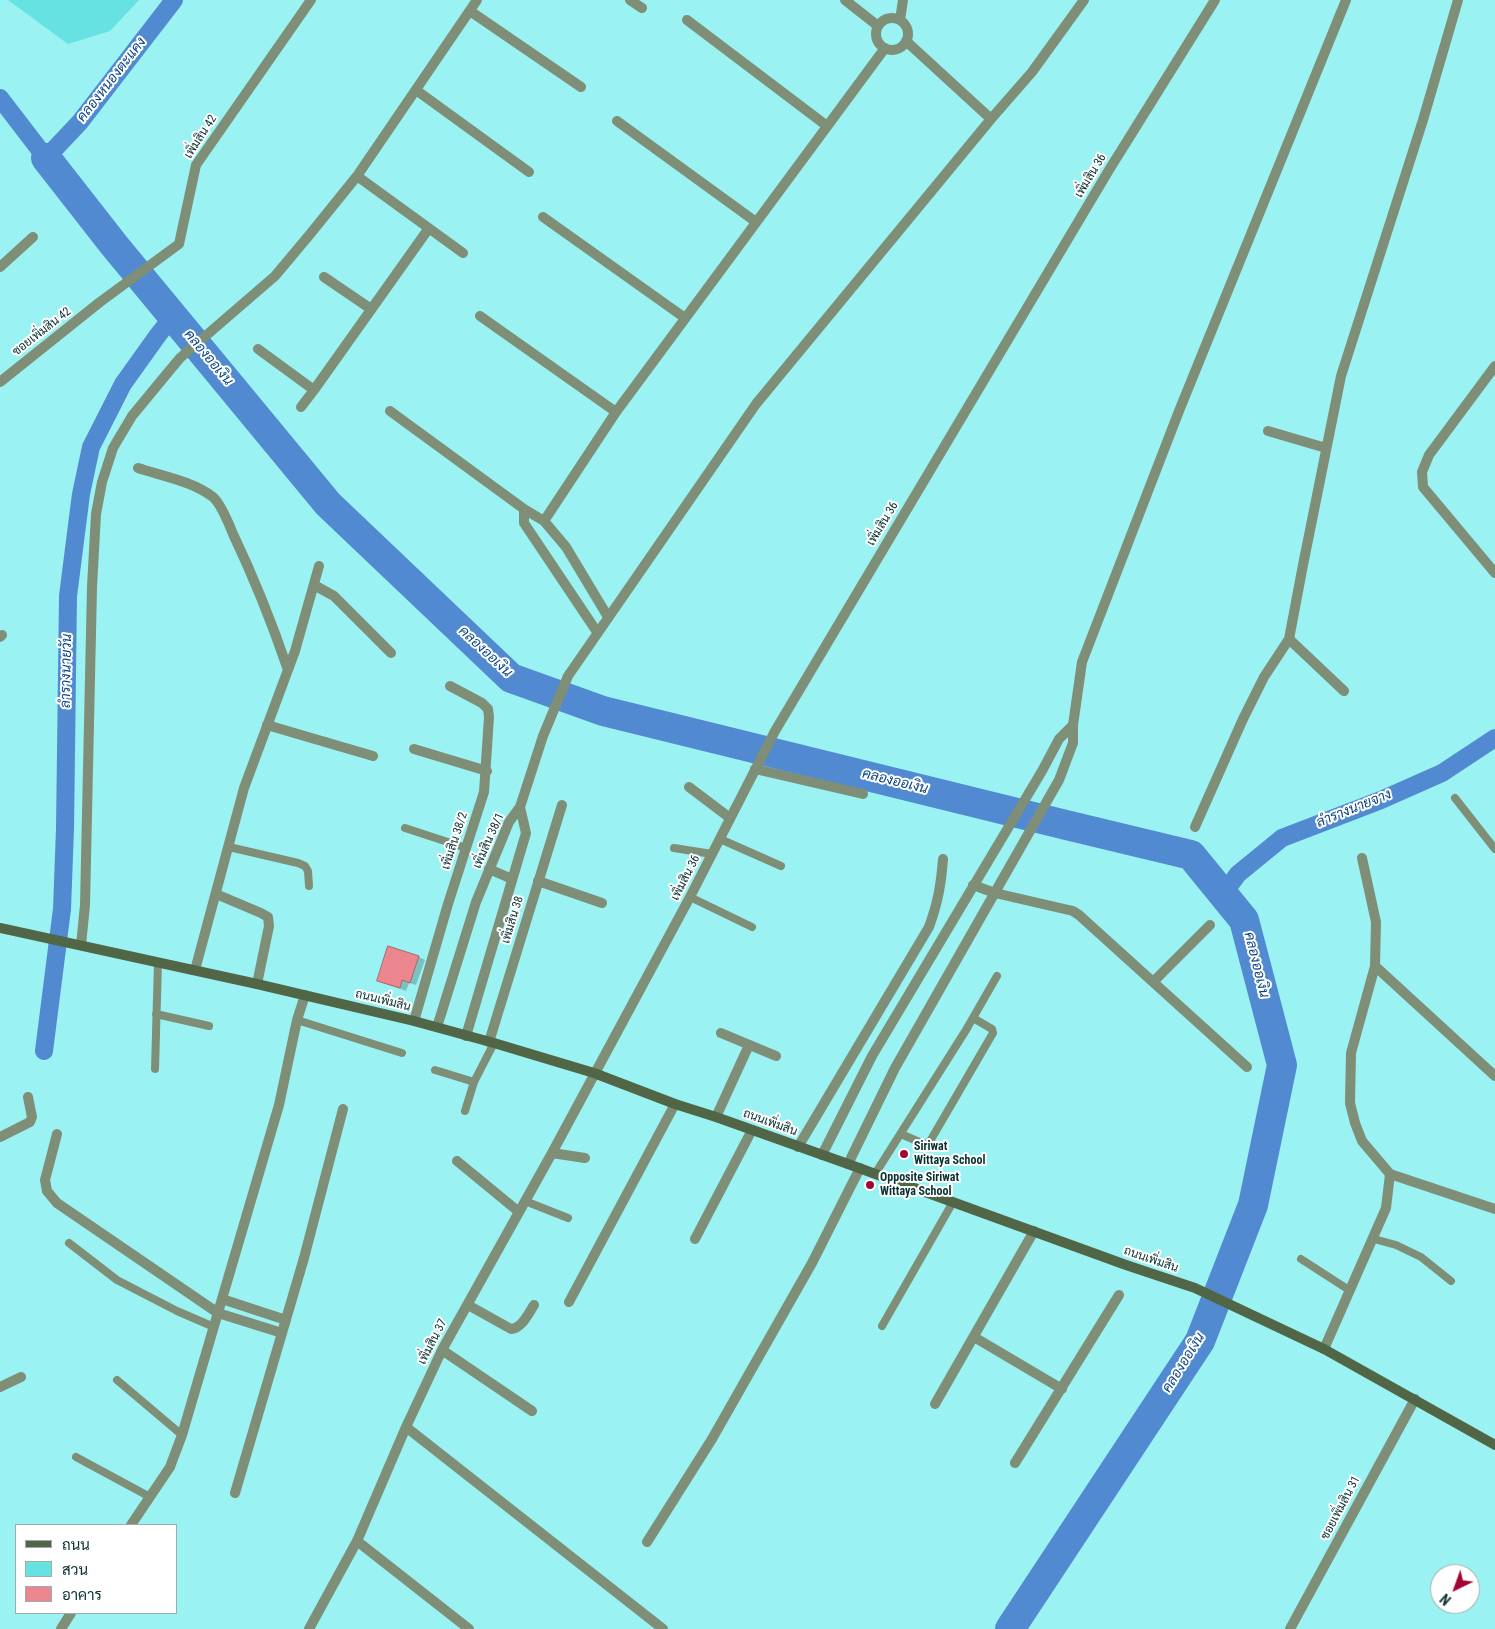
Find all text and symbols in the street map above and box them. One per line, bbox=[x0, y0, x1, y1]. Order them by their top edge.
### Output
water label: คลองหนองตะแคง bbox=[74, 34, 150, 126]
street label: เพิ่มสิน 42 bbox=[182, 113, 220, 161]
street label: เพิ่มสิน 36 bbox=[1072, 151, 1110, 201]
street label: ซอยเพิ่มสิน 42 bbox=[10, 305, 74, 359]
water label: คลองออเงิน bbox=[180, 327, 236, 389]
street label: เพิ่มสิน 36 bbox=[864, 499, 902, 549]
water label: คลองออเงิน bbox=[455, 623, 515, 681]
water label: ลำรางนายวัน bbox=[58, 634, 76, 708]
water label: คลองออเงิน bbox=[860, 766, 930, 798]
water label: ลำรางนายจาง bbox=[1314, 786, 1394, 832]
street label: เพิ่มสิน 38/2 bbox=[439, 811, 471, 871]
street label: เพิ่มสิน 38/1 bbox=[470, 811, 508, 871]
street label: เพิ่มสิน 36 bbox=[668, 853, 704, 903]
street label: เพิ่มสิน 38 bbox=[499, 894, 527, 946]
water label: คลองออเงิน bbox=[1240, 930, 1272, 1000]
street label: ถนนเพิ่มสิน bbox=[354, 987, 412, 1015]
street label: ถนนเพิ่มสิน bbox=[741, 1107, 799, 1139]
place label: Siriwat Wittaya School bbox=[914, 1140, 985, 1168]
marker: Siriwat Wittaya School bbox=[898, 1148, 910, 1160]
place label: Opposite Siriwat Wittaya School bbox=[880, 1171, 959, 1199]
marker: Opposite Siriwat Wittaya School bbox=[864, 1179, 876, 1191]
street label: ถนนเพิ่มสิน bbox=[1122, 1244, 1180, 1276]
street label: เพิ่มสิน 37 bbox=[415, 1317, 451, 1367]
water label: คลองออเงิน bbox=[1159, 1330, 1209, 1396]
street label: ซอยเพิ่มสิน 31 bbox=[1318, 1474, 1364, 1542]
legend bbox=[15, 1524, 178, 1614]
text: ถนน bbox=[62, 1536, 90, 1554]
text: สวน bbox=[62, 1561, 88, 1579]
north arrow bbox=[1430, 1564, 1480, 1614]
text: อาคาร bbox=[62, 1586, 102, 1604]
text: N bbox=[1437, 1591, 1454, 1608]

